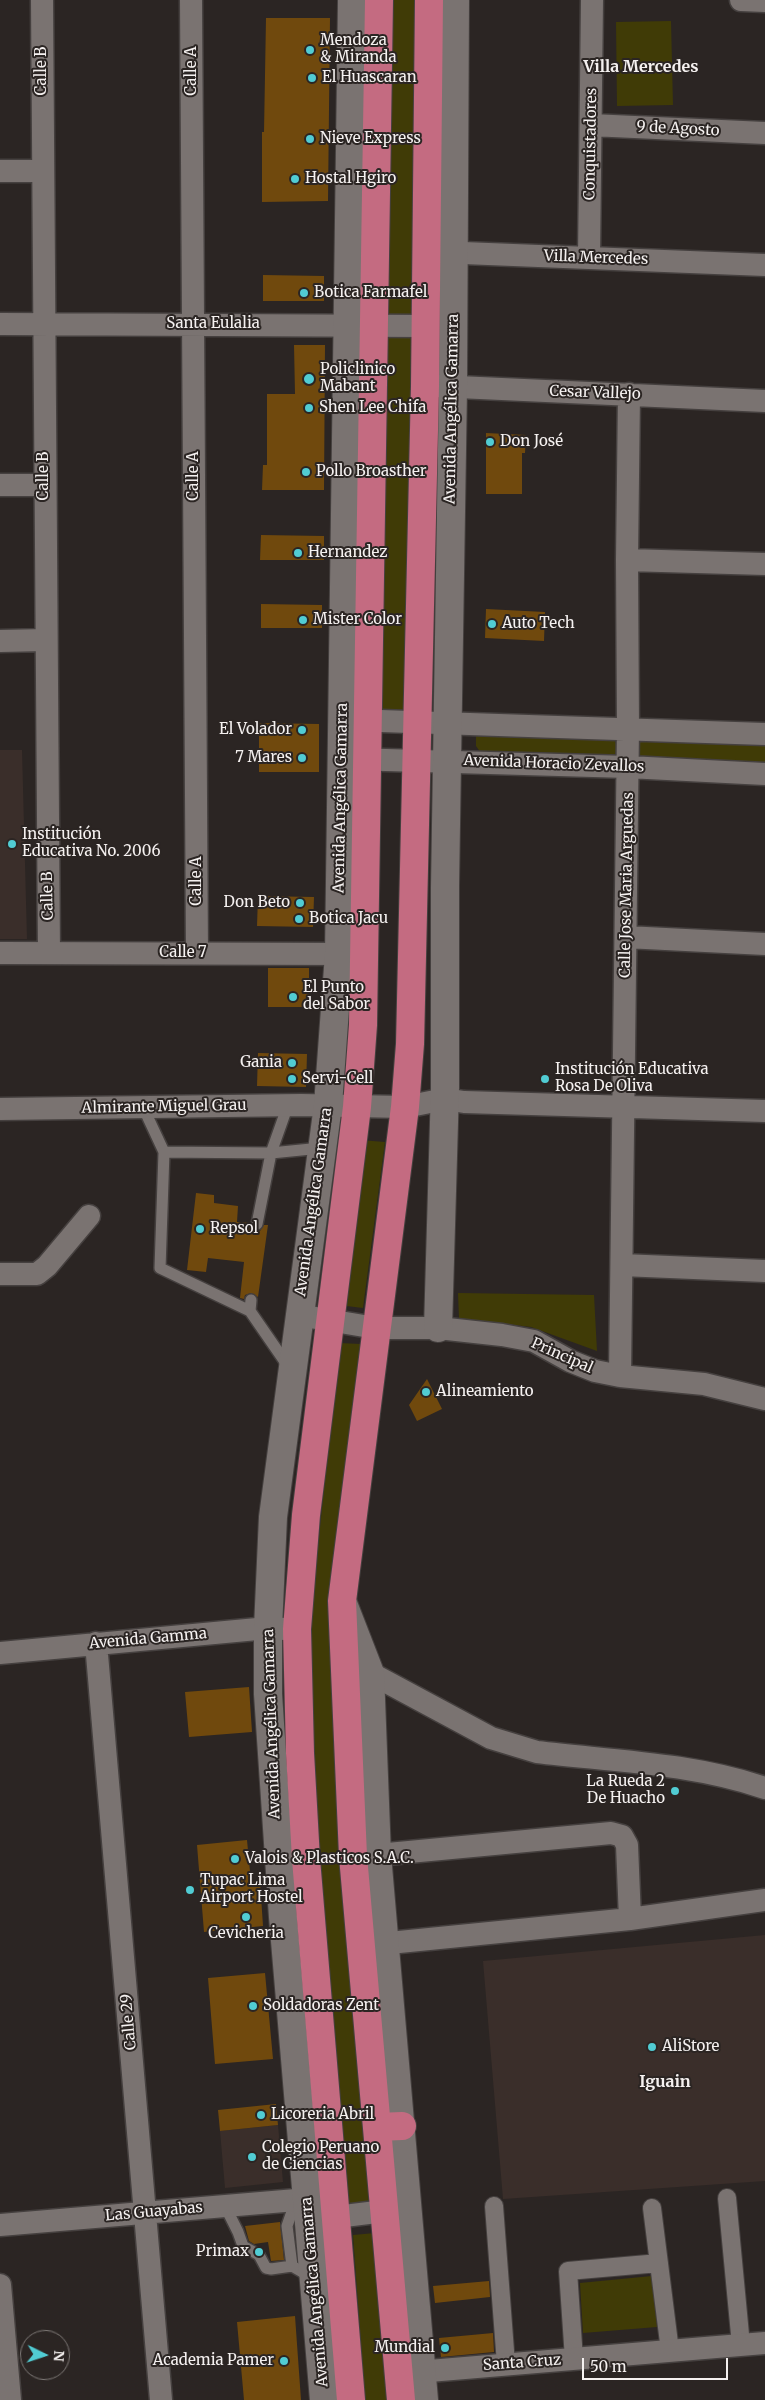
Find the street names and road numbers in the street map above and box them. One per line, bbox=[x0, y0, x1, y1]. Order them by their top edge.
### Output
street label: Calle A bbox=[183, 46, 201, 96]
street label: Calle B bbox=[33, 47, 51, 95]
street label: Conquistadores bbox=[581, 88, 601, 200]
street label: 9 de Agosto bbox=[636, 118, 720, 140]
street label: Villa Mercedes bbox=[543, 247, 649, 269]
street label: Avenida Angélica Gamarra bbox=[441, 314, 463, 504]
street label: Santa Eulalia bbox=[166, 315, 260, 333]
street label: Cesar Vallejo bbox=[549, 382, 641, 404]
street label: Calle A bbox=[185, 451, 203, 501]
street label: Calle B bbox=[35, 452, 53, 500]
street label: Avenida Angélica Gamarra bbox=[330, 703, 352, 893]
street label: Avenida Horacio Zevallos bbox=[463, 752, 645, 776]
street label: Calle Jose Maria Arguedas bbox=[616, 792, 638, 978]
street label: Calle A bbox=[188, 856, 206, 906]
street label: Calle B bbox=[39, 871, 57, 921]
street label: Calle 7 bbox=[159, 944, 207, 962]
street label: Almirante Miguel Grau bbox=[81, 1097, 247, 1117]
street label: Avenida Angélica Gamarra bbox=[292, 1107, 336, 1297]
street label: Principal bbox=[528, 1334, 596, 1378]
street label: Avenida Gamma bbox=[88, 1625, 208, 1653]
street label: Avenida Angélica Gamarra bbox=[260, 1629, 284, 1819]
street label: Calle 29 bbox=[118, 1993, 140, 2051]
street label: Avenida Angélica Gamarra bbox=[298, 2196, 332, 2388]
street label: Las Guayabas bbox=[104, 2199, 204, 2225]
street label: Santa Cruz bbox=[482, 2351, 562, 2375]

